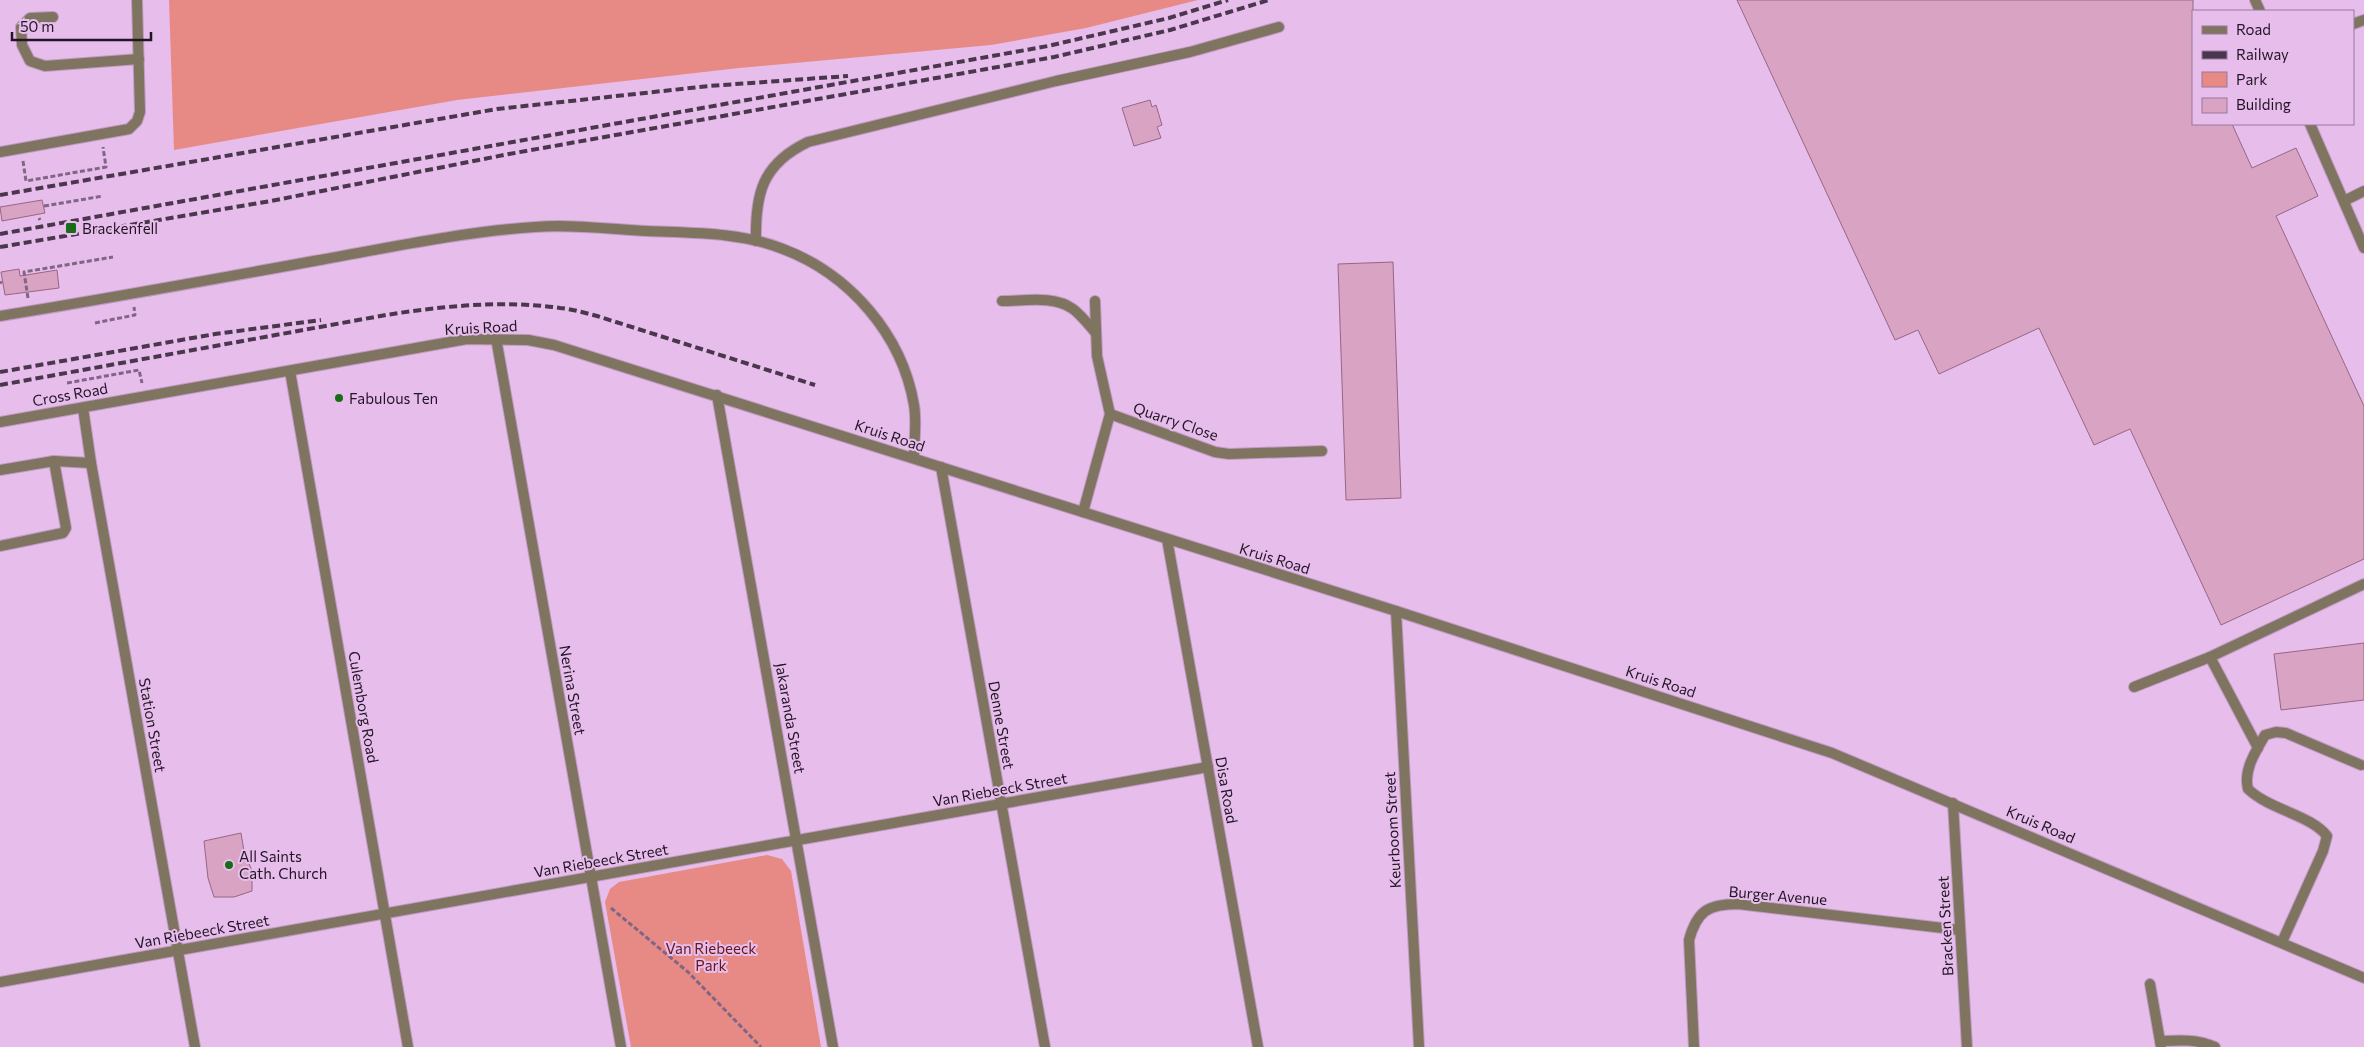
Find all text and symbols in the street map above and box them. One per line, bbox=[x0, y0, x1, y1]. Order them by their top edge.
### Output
scale bar bbox=[12, 10, 151, 42]
legend bbox=[2192, 10, 2354, 125]
text: 50 m bbox=[20, 17, 54, 35]
text: Road bbox=[2236, 20, 2271, 38]
text: Railway bbox=[2236, 45, 2289, 63]
text: Park bbox=[2236, 70, 2267, 88]
text: Building bbox=[2236, 95, 2291, 113]
place label: Brackenfell bbox=[82, 219, 158, 237]
marker: Brackenfell bbox=[64, 221, 78, 235]
street label: Kruis Road bbox=[444, 316, 518, 338]
street label: Cross Road bbox=[31, 379, 109, 409]
place label: Fabulous Ten bbox=[349, 389, 438, 407]
marker: Fabulous Ten bbox=[333, 392, 345, 404]
street label: Quarry Close bbox=[1131, 398, 1221, 444]
street label: Kruis Road bbox=[852, 415, 928, 455]
street label: Kruis Road bbox=[1237, 539, 1313, 577]
street label: Nerina Street bbox=[556, 644, 590, 736]
street label: Culemborg Road bbox=[345, 650, 383, 764]
street label: Jakaranda Street bbox=[772, 661, 810, 775]
street label: Kruis Road bbox=[1623, 661, 1699, 701]
street label: Station Street bbox=[136, 676, 170, 774]
street label: Denne Street bbox=[985, 679, 1019, 771]
street label: Disa Road bbox=[1212, 755, 1242, 825]
street label: Van Riebeeck Street bbox=[931, 768, 1069, 810]
street label: Keurboom Street bbox=[1380, 771, 1404, 889]
street label: Kruis Road bbox=[2004, 801, 2078, 847]
street label: Van Riebeeck Street bbox=[532, 839, 670, 881]
place label: All Saints Cath. Church bbox=[239, 847, 327, 882]
marker: All Saints Cath. Church bbox=[223, 859, 235, 871]
street label: Bracken Street bbox=[1933, 875, 1957, 977]
street label: Burger Avenue bbox=[1728, 882, 1828, 908]
street label: Van Riebeeck Street bbox=[133, 910, 271, 952]
park label: Van Riebeeck Park bbox=[666, 939, 756, 974]

